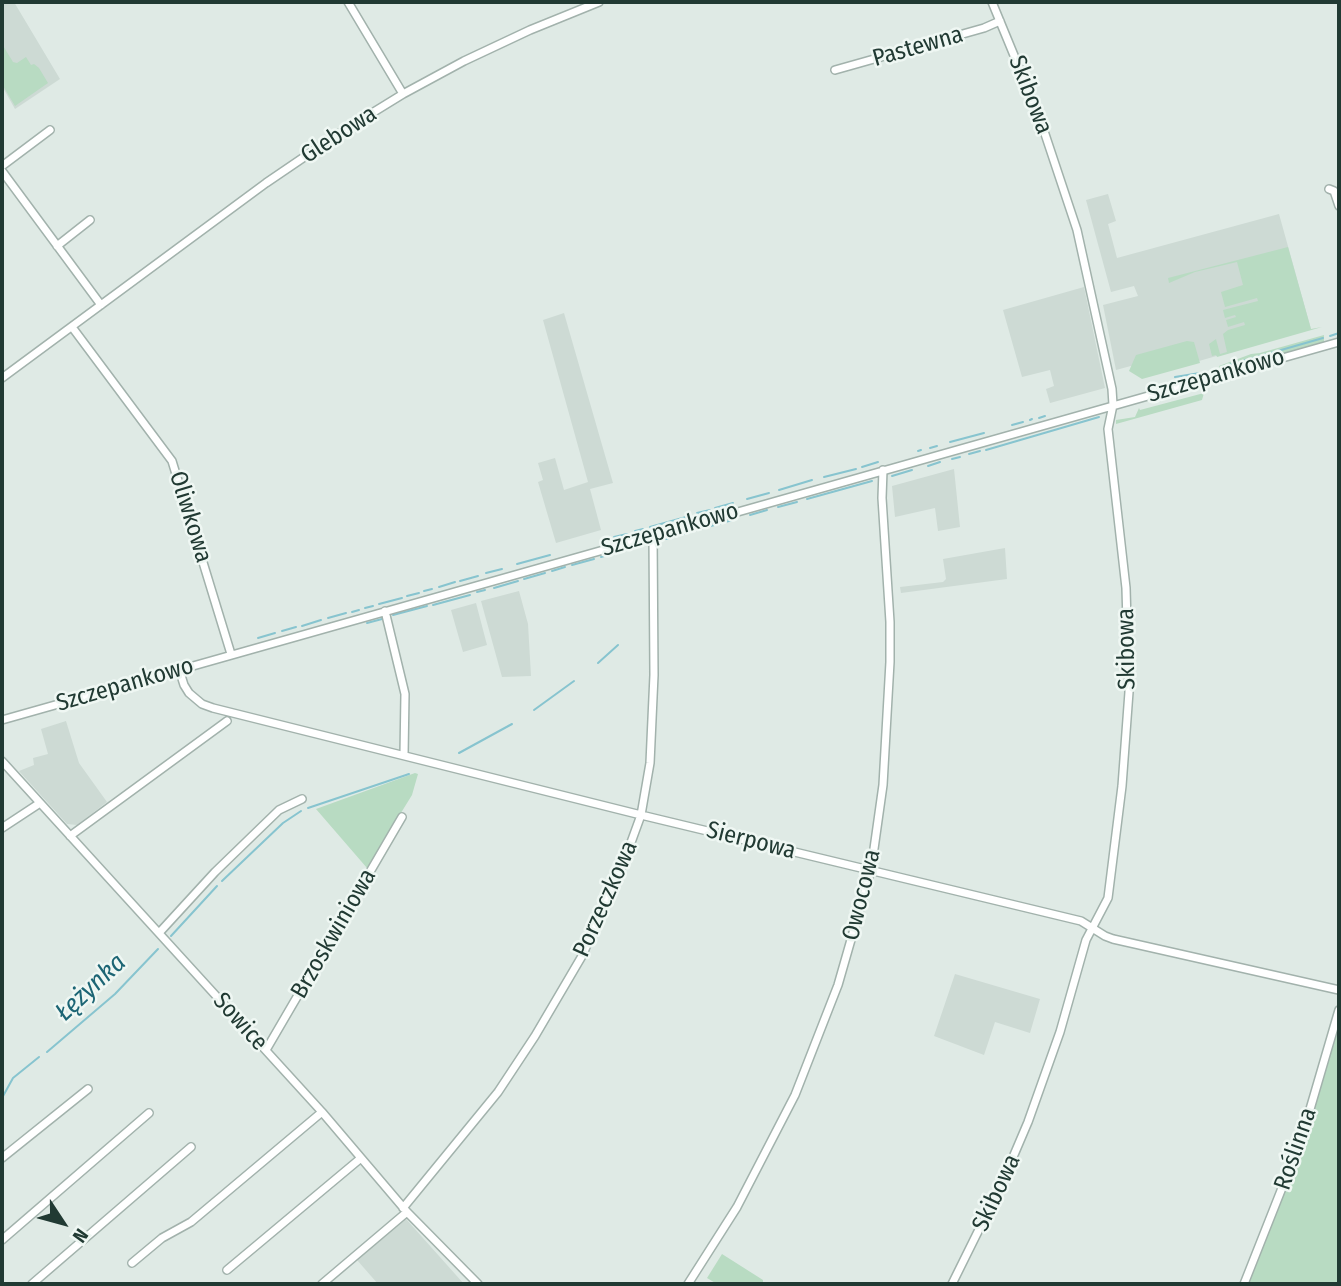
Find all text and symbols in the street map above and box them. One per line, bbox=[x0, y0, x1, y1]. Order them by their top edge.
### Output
street label: Pastewna bbox=[870, 20, 966, 74]
street label: Skibowa bbox=[1002, 52, 1058, 138]
street label: Glebowa bbox=[296, 100, 382, 170]
street label: Szczepankowo bbox=[1144, 343, 1288, 409]
street label: Oliwkowa bbox=[162, 468, 218, 566]
street label: Szczepankowo bbox=[598, 497, 742, 563]
street label: Skibowa bbox=[1112, 608, 1142, 690]
street label: Szczepankowo bbox=[53, 652, 197, 718]
street label: Sierpowa bbox=[703, 816, 799, 866]
street label: Porzeczkowa bbox=[568, 836, 644, 962]
street label: Owocowa bbox=[837, 846, 887, 944]
street label: Brzoskwiniowa bbox=[285, 864, 383, 1004]
water label: Łężynka bbox=[49, 948, 133, 1028]
street label: Sowice bbox=[207, 987, 273, 1057]
street label: Roślinna bbox=[1269, 1104, 1323, 1194]
street label: Skibowa bbox=[967, 1150, 1027, 1236]
north arrow bbox=[28, 1188, 98, 1258]
text: N bbox=[68, 1224, 93, 1247]

